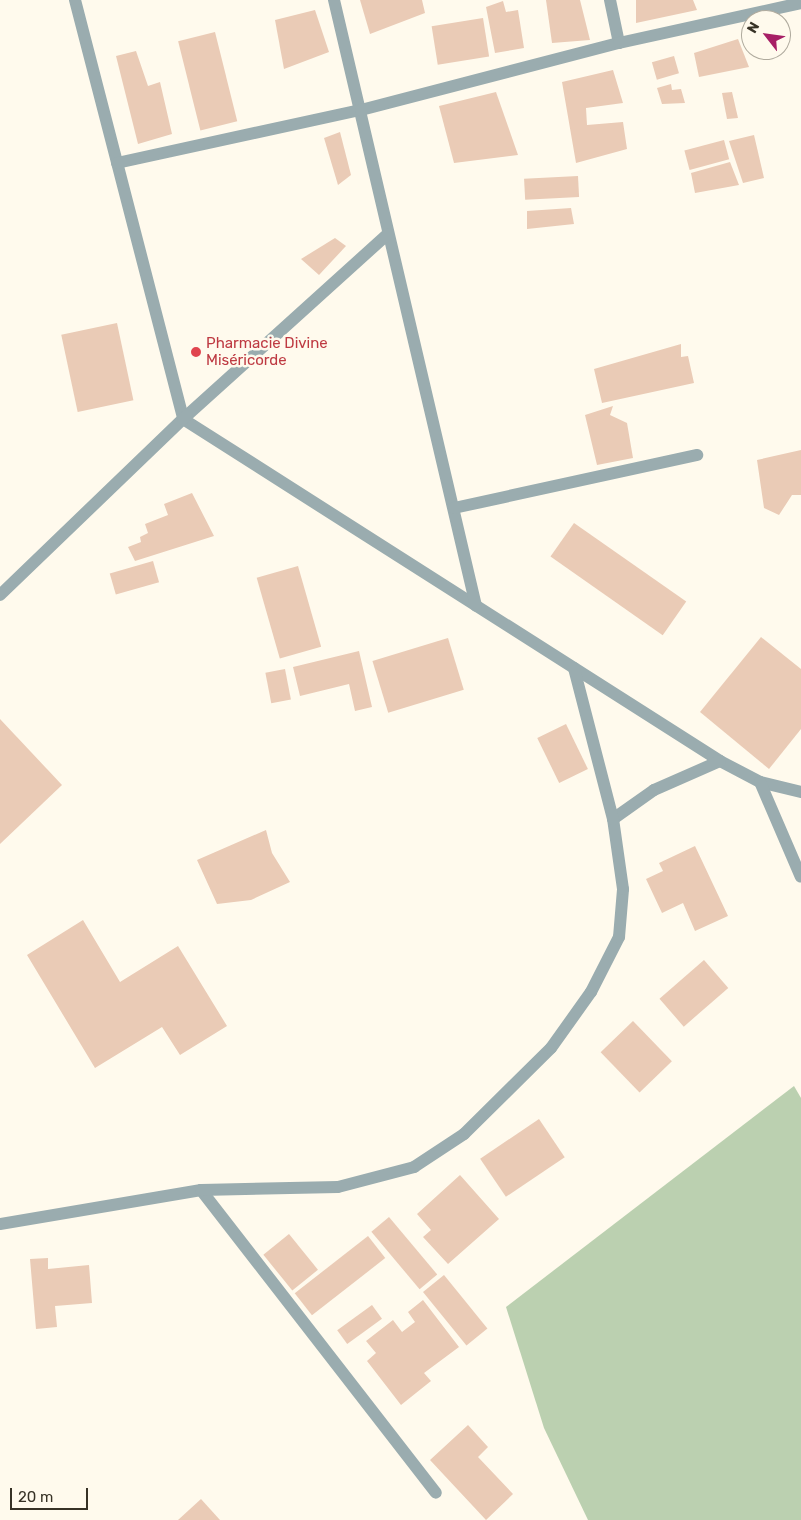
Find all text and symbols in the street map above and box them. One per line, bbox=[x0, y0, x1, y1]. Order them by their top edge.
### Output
north arrow bbox=[741, 10, 791, 60]
text: N bbox=[744, 19, 763, 36]
place label: Pharmacie Divine Miséricorde bbox=[206, 334, 328, 369]
marker: Pharmacie Divine Miséricorde bbox=[190, 346, 202, 358]
scale bar bbox=[12, 1478, 90, 1510]
text: 20 m bbox=[18, 1488, 53, 1506]

